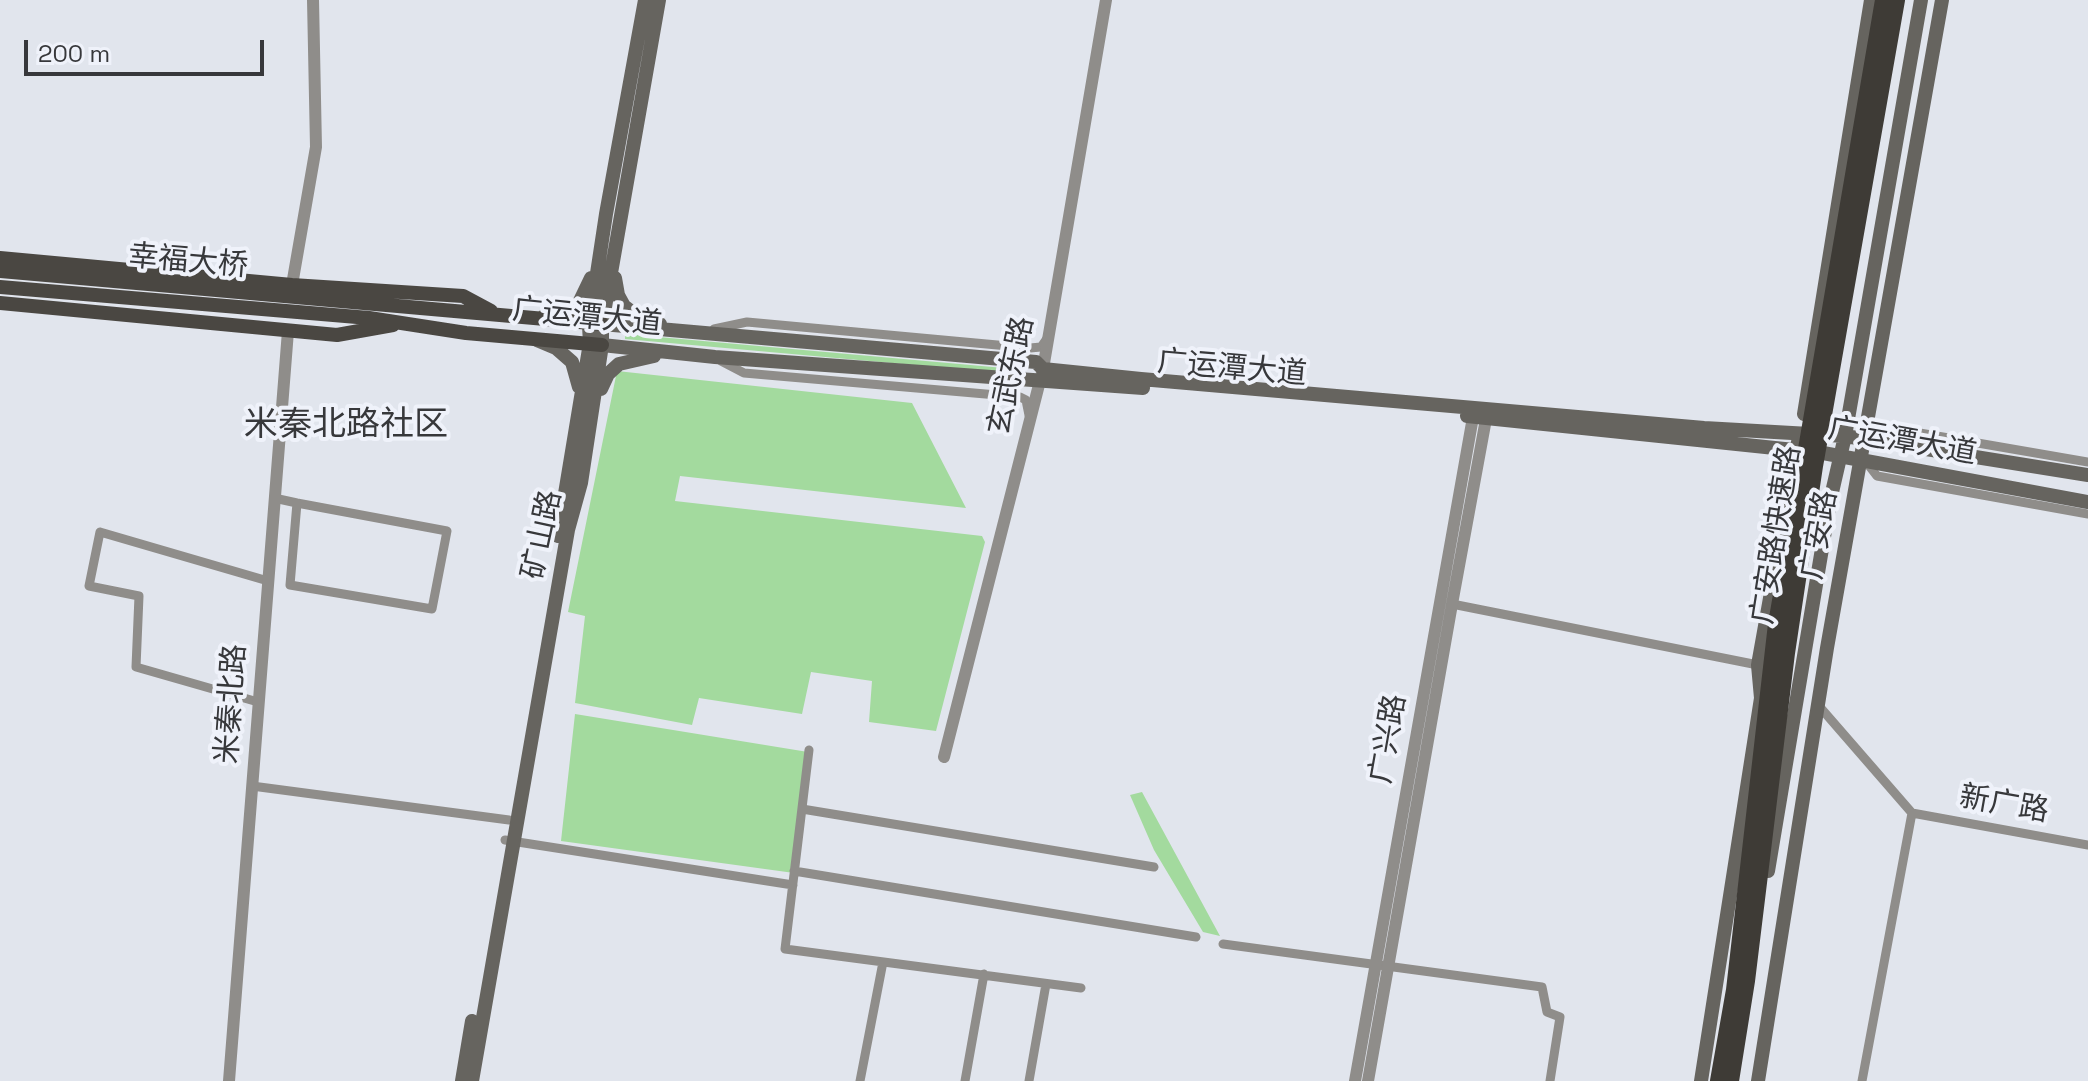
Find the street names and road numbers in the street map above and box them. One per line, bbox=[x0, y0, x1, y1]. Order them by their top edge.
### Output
street label: 幸福大桥 bbox=[127, 239, 249, 285]
street label: 广运潭大道 bbox=[511, 292, 663, 344]
street label: 玄武东路 bbox=[982, 314, 1042, 438]
street label: 广运潭大道 bbox=[1156, 345, 1308, 393]
street label: 广运潭大道 bbox=[1825, 411, 1979, 473]
street label: 广安路快速路 bbox=[1745, 443, 1809, 627]
street label: 矿山路 bbox=[516, 487, 570, 583]
street label: 广安路 bbox=[1794, 488, 1846, 582]
street label: 米秦北路 bbox=[210, 643, 254, 765]
street label: 广兴路 bbox=[1363, 692, 1415, 786]
street label: 新广路 bbox=[1957, 779, 2051, 831]

